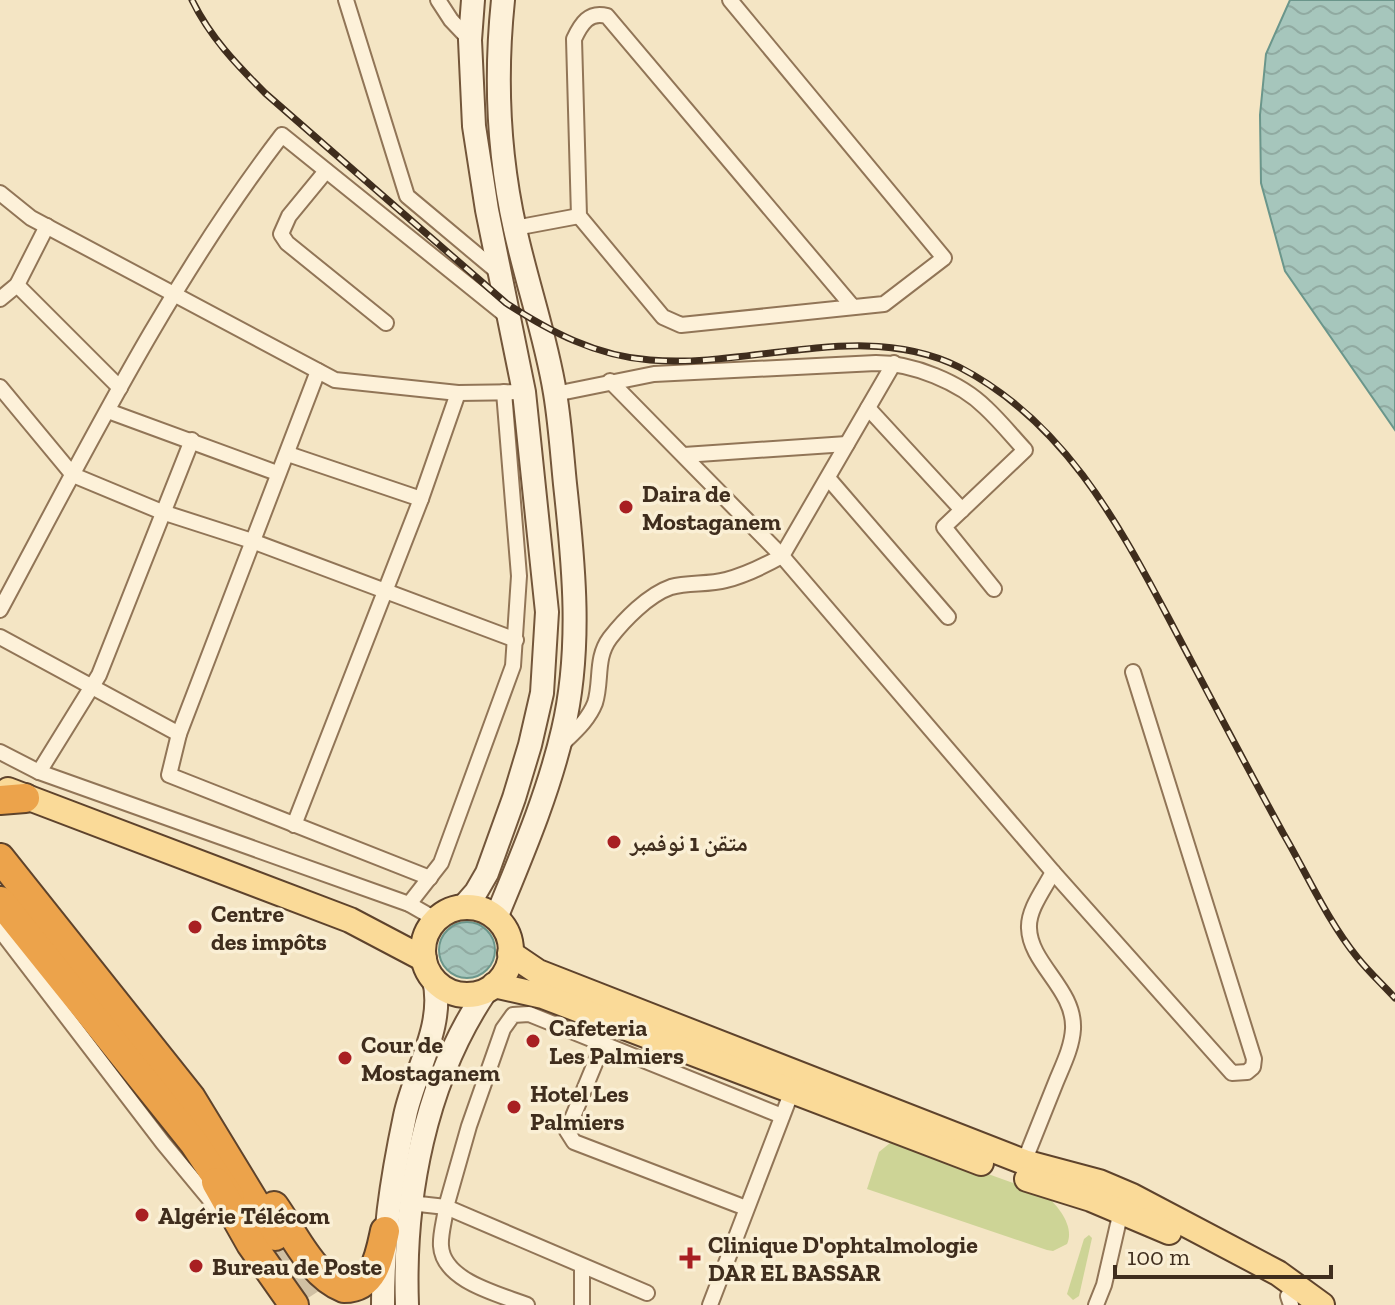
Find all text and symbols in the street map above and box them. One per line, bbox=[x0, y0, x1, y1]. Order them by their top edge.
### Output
place label: Daira de Mostaganem bbox=[642, 479, 781, 536]
marker: Daira de Mostaganem bbox=[617, 498, 635, 516]
place label: متقن 1 نوفمبر bbox=[629, 828, 748, 857]
marker: متقن 1 نوفمبر bbox=[605, 833, 623, 851]
place label: Centre des impôts bbox=[211, 899, 327, 956]
marker: Centre des impôts bbox=[186, 918, 204, 936]
place label: Cafeteria Les Palmiers bbox=[549, 1013, 684, 1070]
place label: Cour de Mostaganem bbox=[361, 1030, 500, 1087]
marker: Cafeteria Les Palmiers bbox=[524, 1032, 542, 1050]
marker: Cour de Mostaganem bbox=[336, 1049, 354, 1067]
place label: Hotel Les Palmiers bbox=[530, 1079, 629, 1136]
marker: Hotel Les Palmiers bbox=[505, 1098, 523, 1116]
place label: Algérie Télécom bbox=[158, 1201, 330, 1230]
marker: Algérie Télécom bbox=[133, 1206, 151, 1224]
scale bar bbox=[1115, 1229, 1331, 1279]
place label: Clinique D'ophtalmologie DAR EL BASSAR bbox=[708, 1230, 978, 1287]
text: 100 m bbox=[1127, 1242, 1190, 1271]
marker: Clinique D'ophtalmologie DAR EL BASSAR bbox=[679, 1247, 701, 1269]
place label: Bureau de Poste bbox=[212, 1252, 383, 1281]
marker: Bureau de Poste bbox=[187, 1257, 205, 1275]

